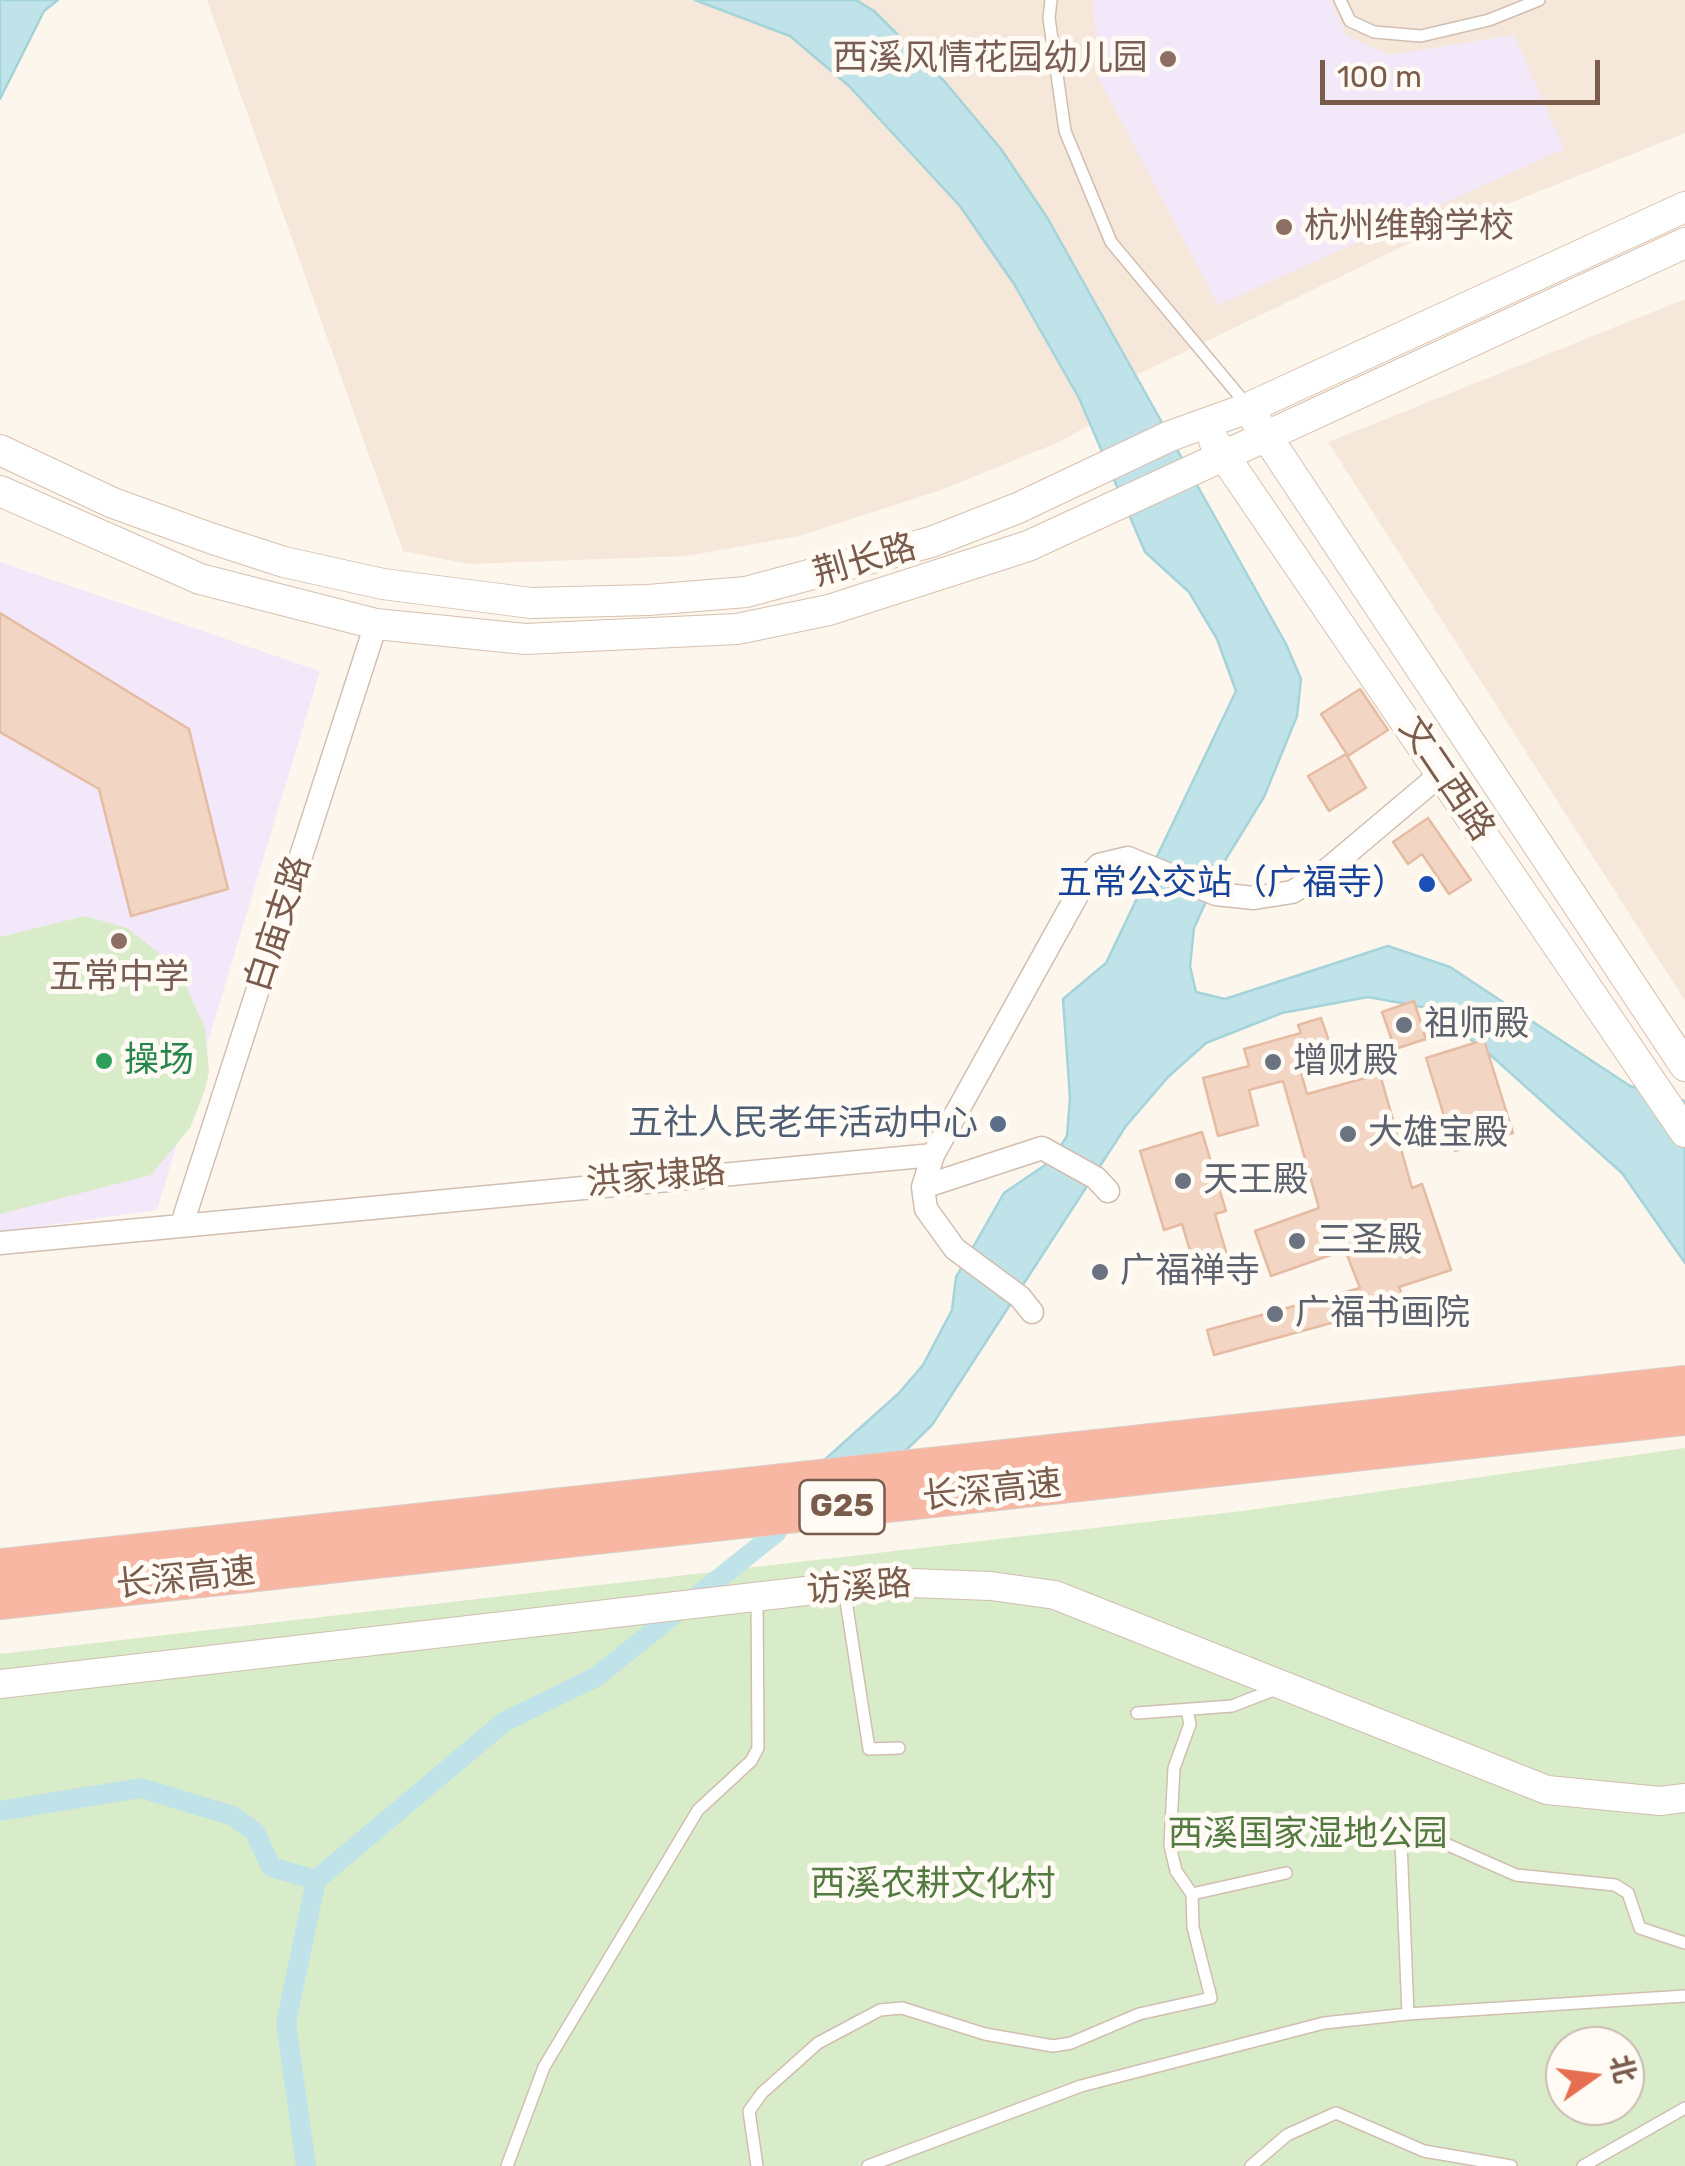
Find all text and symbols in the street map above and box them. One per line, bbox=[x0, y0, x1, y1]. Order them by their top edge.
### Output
place label: 西溪风情花园幼儿园 bbox=[833, 38, 1148, 80]
scale bar bbox=[1325, 40, 1605, 102]
marker: 西溪风情花园幼儿园 bbox=[1157, 48, 1179, 70]
text: 100 m bbox=[1337, 59, 1422, 95]
place label: 杭州维翰学校 bbox=[1304, 206, 1514, 248]
marker: 杭州维翰学校 bbox=[1273, 216, 1295, 238]
street label: 荆长路 bbox=[809, 526, 921, 596]
street label: 文二西路 bbox=[1389, 709, 1503, 849]
street label: 白庙支路 bbox=[237, 851, 321, 997]
place label: 五常公交站（广福寺） bbox=[1057, 863, 1407, 905]
marker: 五常公交站（广福寺） bbox=[1416, 873, 1438, 895]
marker: 五常中学 bbox=[108, 930, 130, 952]
place label: 五常中学 bbox=[49, 957, 189, 999]
place label: 祖师殿 bbox=[1424, 1004, 1529, 1046]
marker: 祖师殿 bbox=[1393, 1014, 1415, 1036]
place label: 操场 bbox=[124, 1040, 194, 1082]
place label: 增财殿 bbox=[1293, 1041, 1398, 1083]
marker: 操场 bbox=[93, 1050, 115, 1072]
marker: 增财殿 bbox=[1262, 1051, 1284, 1073]
place label: 五社人民老年活动中心 bbox=[628, 1103, 978, 1145]
marker: 五社人民老年活动中心 bbox=[987, 1113, 1009, 1135]
place label: 大雄宝殿 bbox=[1368, 1113, 1508, 1155]
marker: 大雄宝殿 bbox=[1337, 1123, 1359, 1145]
street label: 洪家埭路 bbox=[584, 1151, 728, 1205]
place label: 天王殿 bbox=[1203, 1160, 1308, 1202]
marker: 天王殿 bbox=[1172, 1170, 1194, 1192]
place label: 三圣殿 bbox=[1317, 1220, 1422, 1262]
marker: 三圣殿 bbox=[1286, 1230, 1308, 1252]
place label: 广福禅寺 bbox=[1120, 1251, 1260, 1293]
marker: 广福禅寺 bbox=[1089, 1261, 1111, 1283]
place label: 广福书画院 bbox=[1295, 1293, 1470, 1335]
marker: 广福书画院 bbox=[1264, 1303, 1286, 1325]
street label: 长深高速 bbox=[920, 1463, 1064, 1519]
road number: G25 bbox=[800, 1480, 884, 1534]
street label: 长深高速 bbox=[114, 1551, 258, 1607]
street label: 访溪路 bbox=[805, 1563, 913, 1613]
park label: 西溪国家湿地公园 bbox=[1168, 1814, 1448, 1856]
park label: 西溪农耕文化村 bbox=[811, 1864, 1055, 1906]
north arrow bbox=[1545, 2026, 1645, 2126]
text: 北 bbox=[1603, 2052, 1642, 2087]

